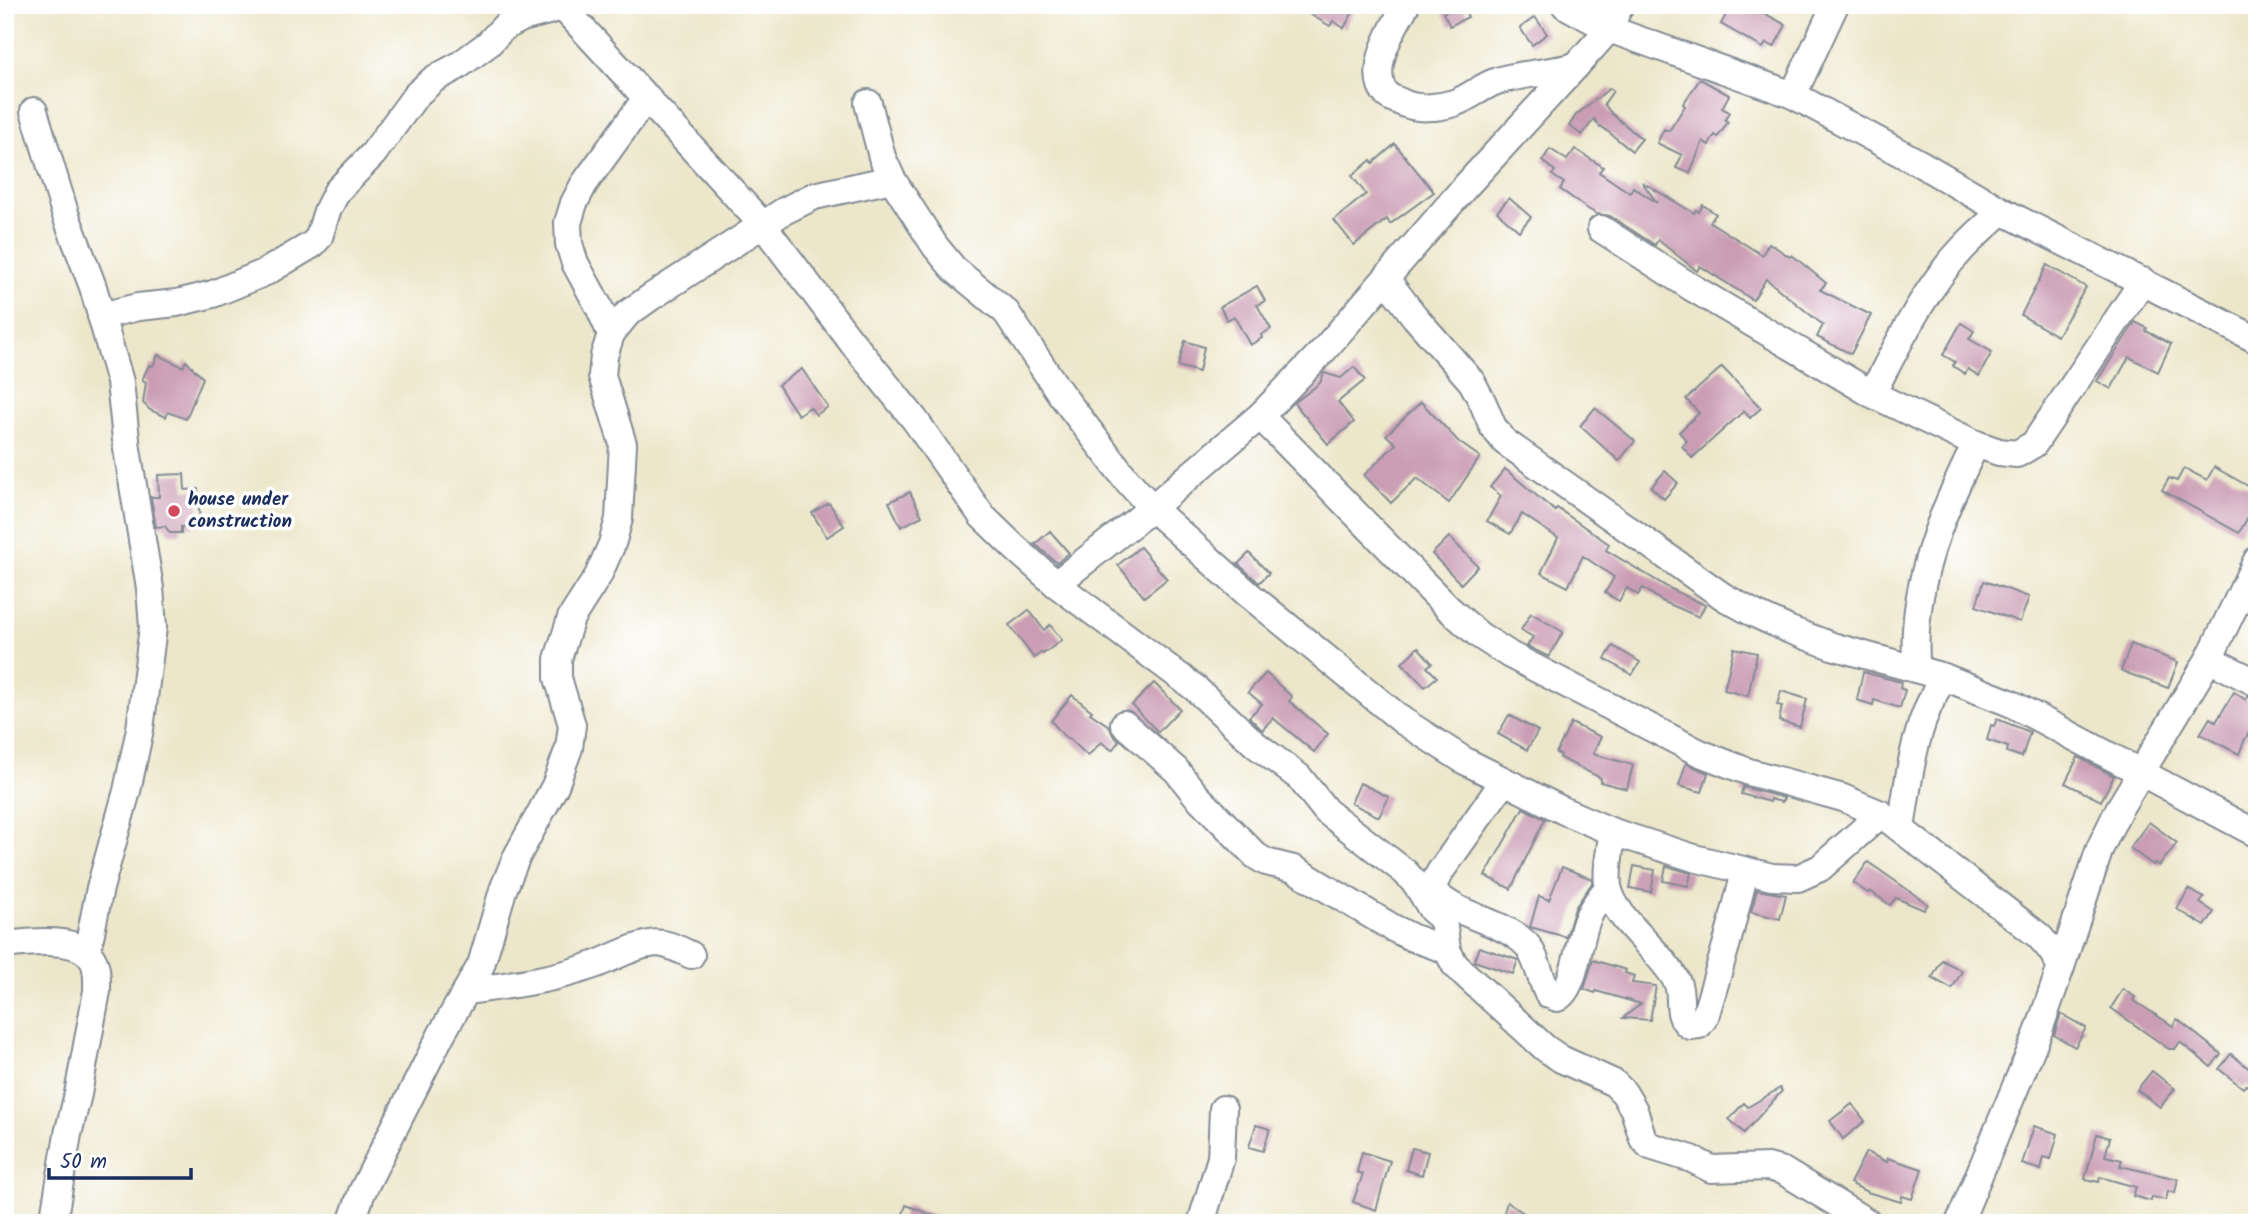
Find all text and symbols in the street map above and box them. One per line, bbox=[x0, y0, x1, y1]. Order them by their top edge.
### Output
place label: house under construction bbox=[188, 485, 292, 537]
marker: house under construction bbox=[166, 503, 182, 519]
scale bar bbox=[49, 1137, 191, 1181]
text: 50 m bbox=[60, 1146, 107, 1179]

